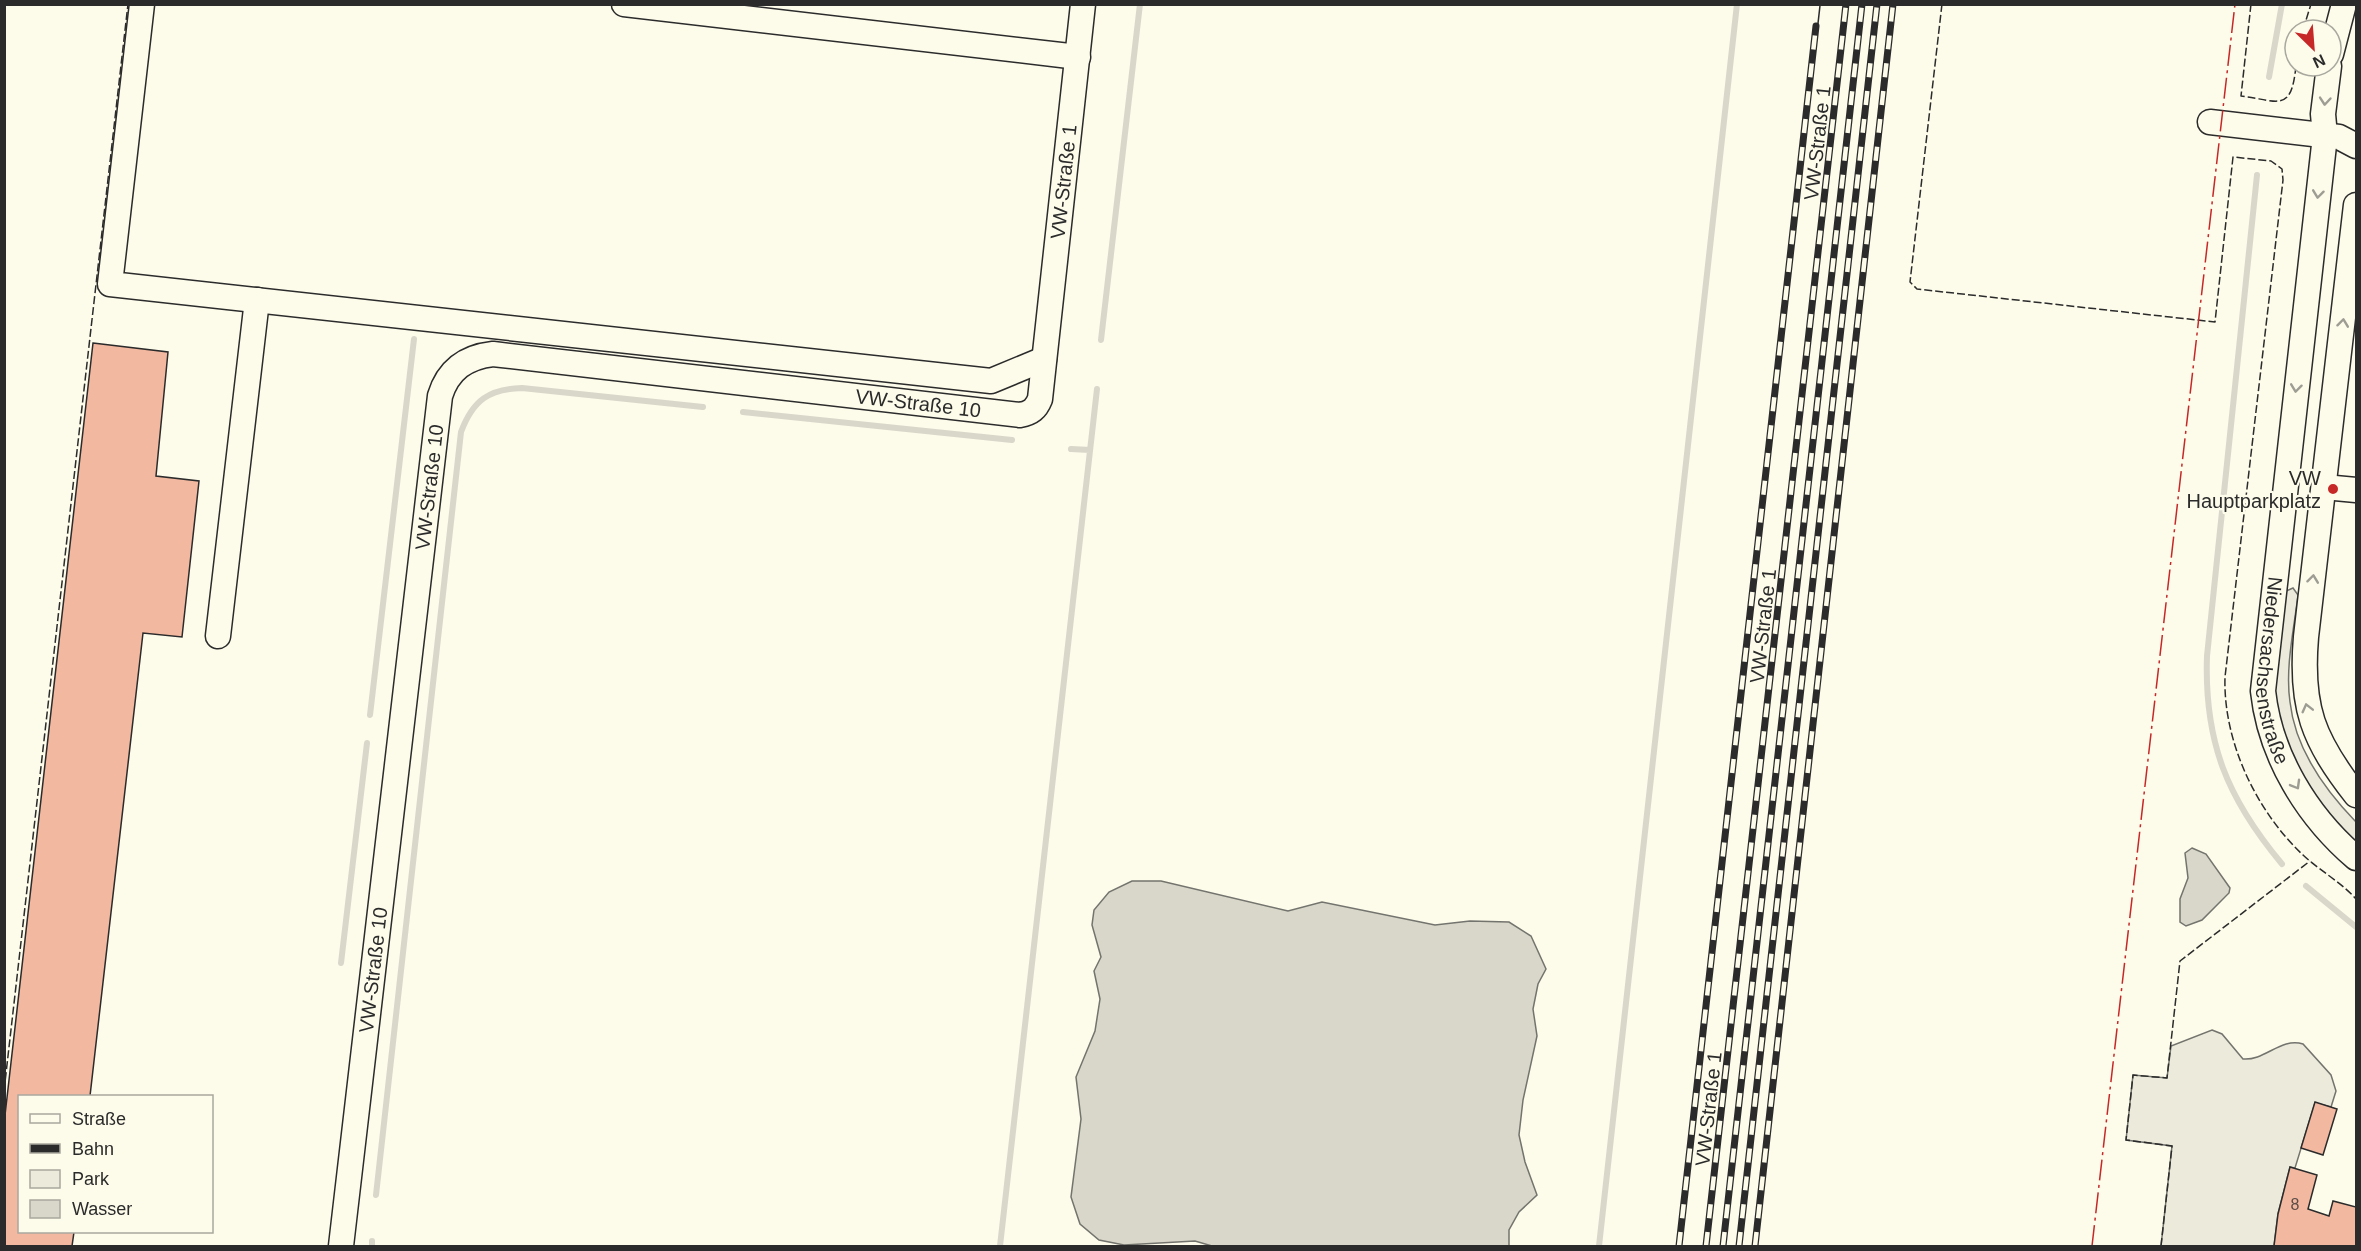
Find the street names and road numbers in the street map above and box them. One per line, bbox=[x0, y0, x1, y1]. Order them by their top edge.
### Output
street label: VW-Straße 1 bbox=[1800, 84, 1835, 201]
street label: VW-Straße 1 bbox=[1046, 123, 1081, 240]
street label: VW-Straße 10 bbox=[854, 385, 982, 421]
street label: VW-Straße 10 bbox=[411, 423, 448, 551]
street label: VW-Straße 1 bbox=[1746, 567, 1780, 684]
street label: Niedersachsenstraße bbox=[2252, 575, 2293, 767]
street label: VW-Straße 10 bbox=[355, 906, 391, 1034]
street label: VW-Straße 1 bbox=[1691, 1050, 1726, 1167]

